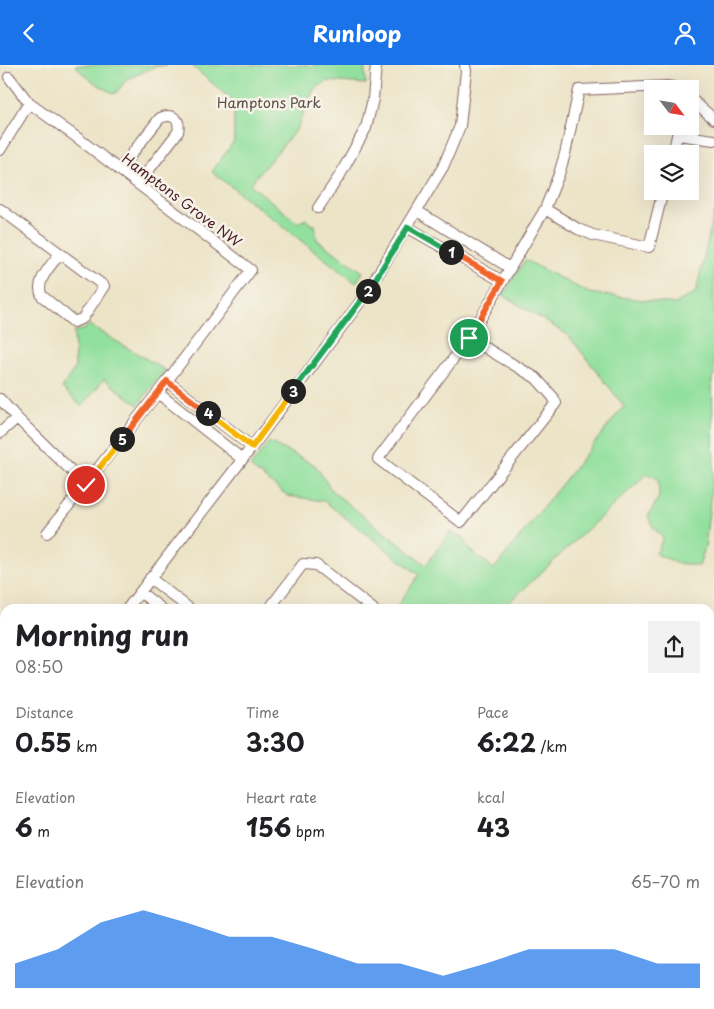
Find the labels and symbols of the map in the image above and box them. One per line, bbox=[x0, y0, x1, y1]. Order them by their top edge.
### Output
north arrow bbox=[644, 80, 699, 135]
park label: Hamptons Park bbox=[217, 92, 322, 113]
street label: Hamptons Grove NW bbox=[118, 148, 246, 252]
pin: 1 bbox=[438, 239, 464, 265]
pin: 2 bbox=[356, 279, 380, 303]
pin bbox=[448, 317, 490, 359]
pin: 3 bbox=[280, 379, 306, 403]
pin: 4 bbox=[196, 401, 220, 425]
pin: 5 bbox=[110, 427, 134, 451]
pin bbox=[65, 464, 107, 506]

